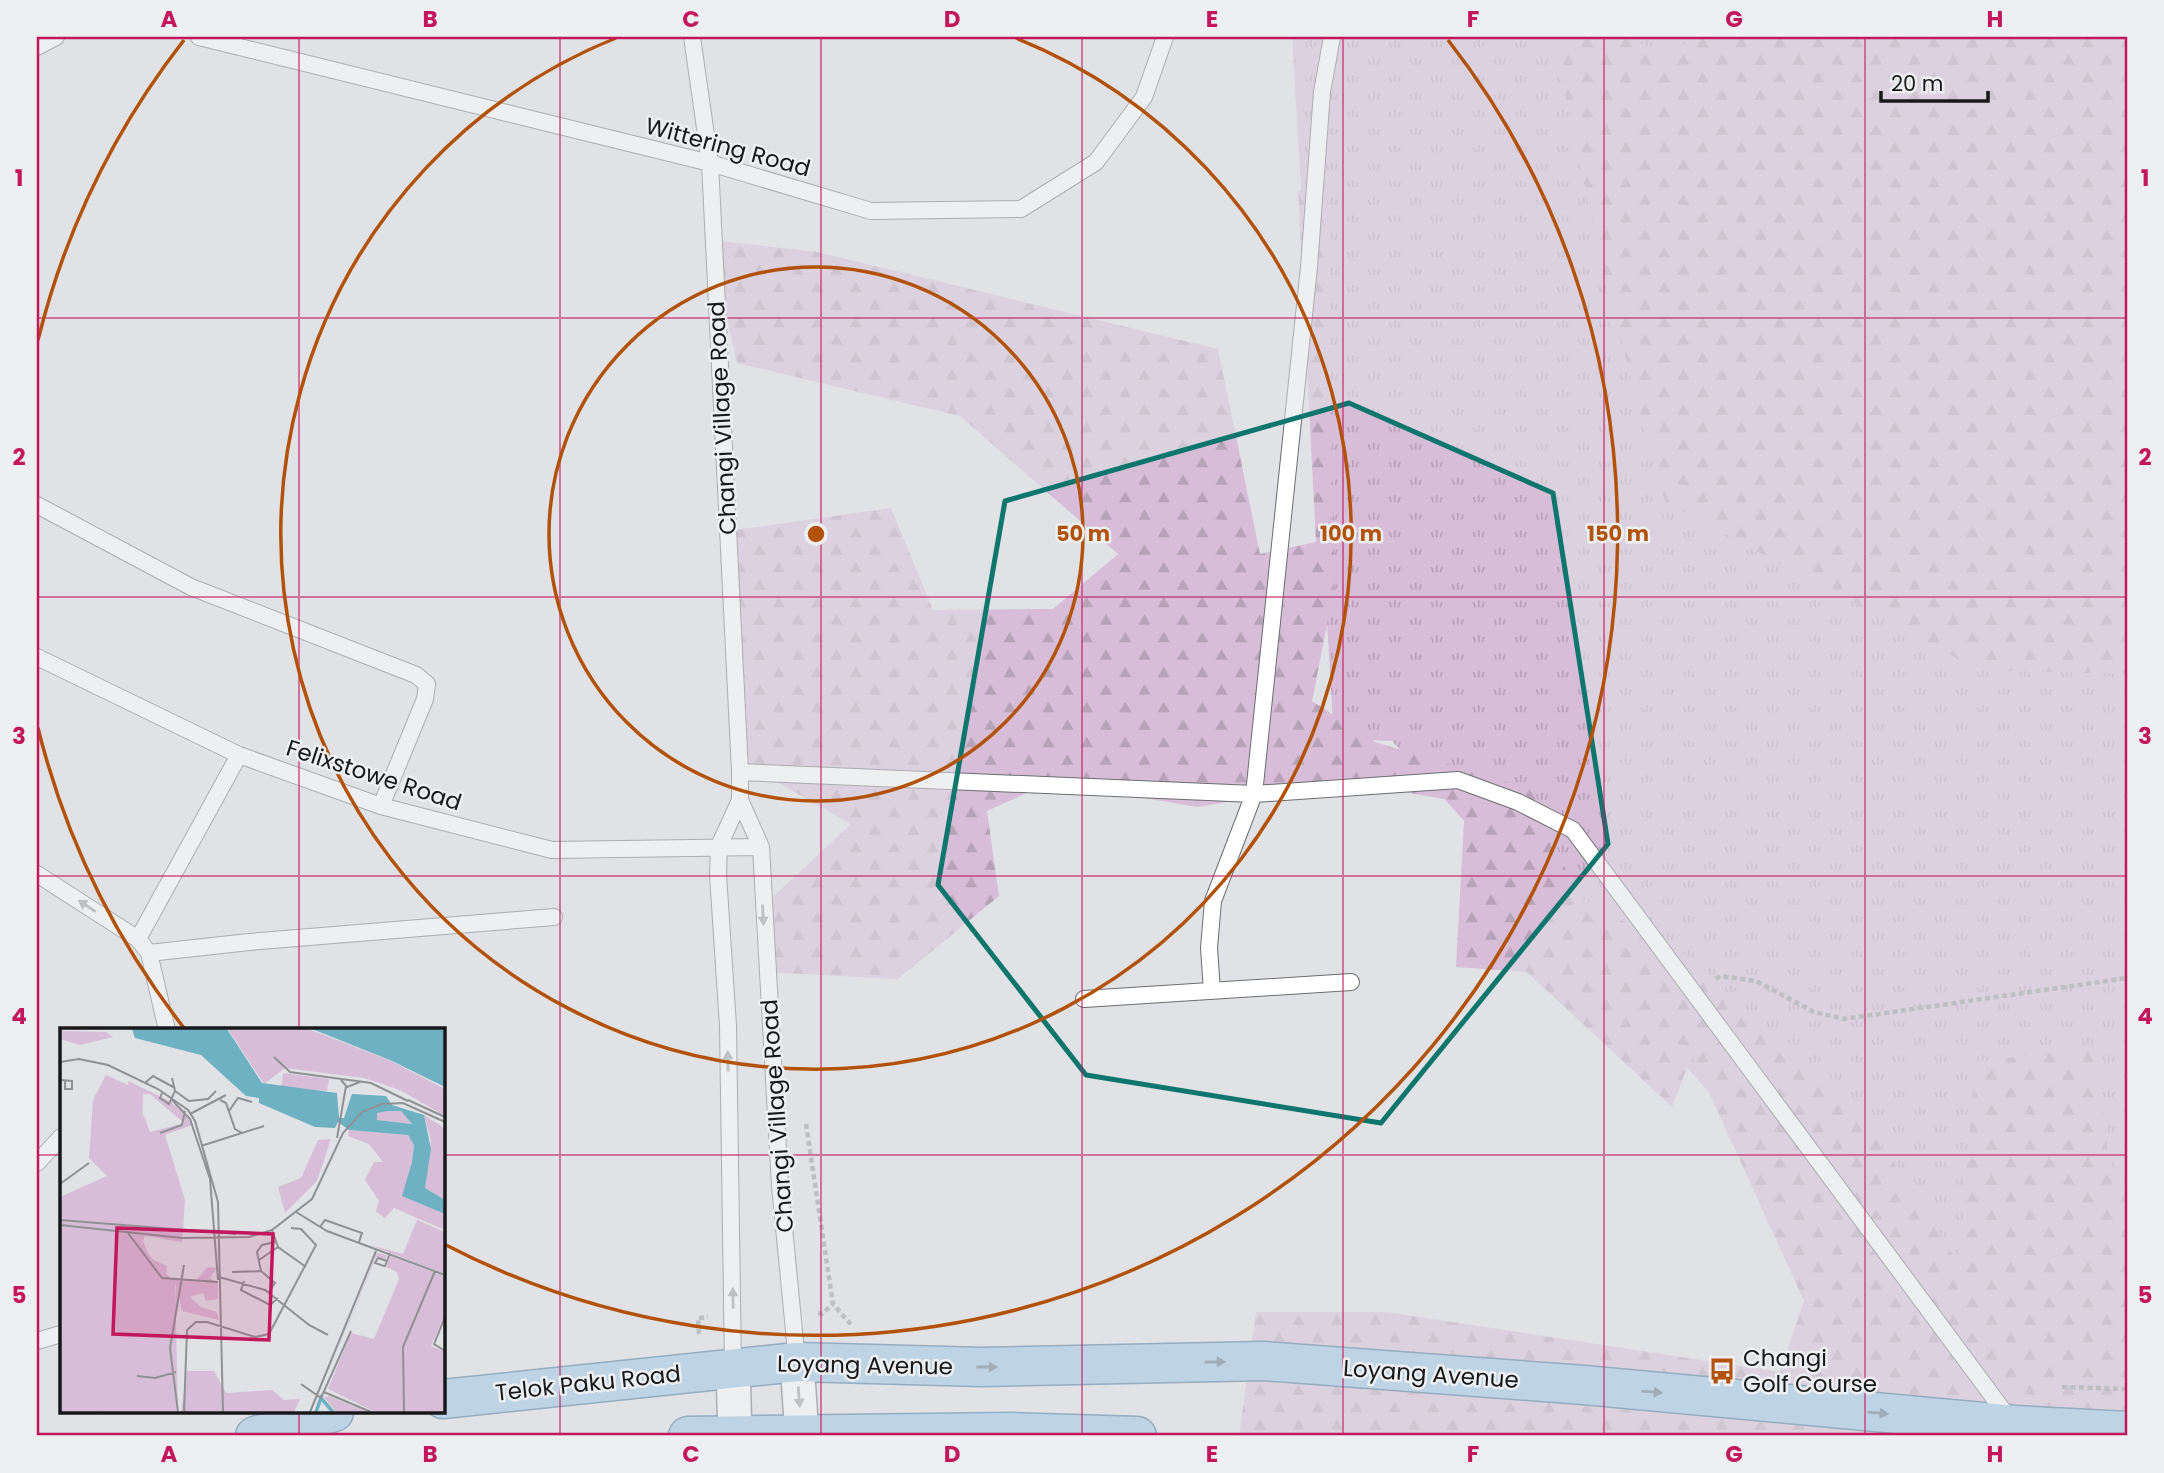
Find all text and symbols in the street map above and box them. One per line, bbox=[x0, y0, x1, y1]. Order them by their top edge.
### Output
text: A bbox=[161, 3, 178, 35]
text: B bbox=[422, 3, 438, 35]
text: C bbox=[682, 3, 700, 35]
text: D bbox=[944, 3, 960, 35]
text: E bbox=[1206, 3, 1218, 35]
text: F bbox=[1467, 3, 1479, 35]
text: G bbox=[1725, 3, 1743, 35]
text: H bbox=[1987, 3, 2003, 35]
scale bar bbox=[1881, 60, 1987, 104]
text: 20 m bbox=[1891, 69, 1944, 98]
street label: Wittering Road bbox=[642, 110, 814, 184]
text: 1 bbox=[15, 162, 23, 194]
text: 1 bbox=[2141, 162, 2149, 194]
street label: Changi Village Road bbox=[700, 300, 744, 536]
text: 2 bbox=[12, 441, 26, 473]
text: 2 bbox=[2138, 441, 2152, 473]
text: 50 m bbox=[1056, 519, 1110, 548]
text: 100 m bbox=[1320, 519, 1382, 548]
text: 150 m bbox=[1587, 519, 1649, 548]
centre of rings bbox=[804, 522, 828, 546]
text: 3 bbox=[12, 720, 26, 752]
text: 3 bbox=[2138, 720, 2152, 752]
street label: Felixstowe Road bbox=[282, 732, 466, 818]
one-way arrow bbox=[77, 900, 97, 913]
one-way arrow bbox=[757, 904, 768, 926]
street label: Changi Village Road bbox=[753, 998, 801, 1234]
text: 4 bbox=[11, 1000, 27, 1032]
text: 4 bbox=[2137, 1000, 2153, 1032]
inset map bbox=[60, 1028, 444, 1414]
one-way arrow bbox=[722, 1049, 734, 1071]
text: 5 bbox=[12, 1279, 26, 1311]
text: 5 bbox=[2138, 1279, 2152, 1311]
one-way arrow bbox=[728, 1287, 739, 1309]
place label: Changi Golf Course bbox=[1743, 1342, 1877, 1400]
street label: Loyang Avenue bbox=[777, 1347, 953, 1383]
street label: Loyang Avenue bbox=[1342, 1352, 1520, 1396]
one-way arrow bbox=[1204, 1356, 1226, 1368]
bus stop icon: Changi Golf Course bbox=[1707, 1356, 1737, 1386]
street label: Telok Paku Road bbox=[494, 1357, 682, 1409]
one-way arrow bbox=[977, 1361, 999, 1372]
one-way arrow bbox=[794, 1387, 805, 1409]
one-way arrow bbox=[1641, 1387, 1663, 1398]
one-way arrow bbox=[1867, 1408, 1889, 1419]
text: A bbox=[161, 1438, 178, 1470]
text: B bbox=[422, 1438, 438, 1470]
text: C bbox=[682, 1438, 700, 1470]
text: D bbox=[944, 1438, 960, 1470]
text: E bbox=[1206, 1438, 1218, 1470]
text: F bbox=[1467, 1438, 1479, 1470]
text: G bbox=[1725, 1438, 1743, 1470]
text: H bbox=[1987, 1438, 2003, 1470]

